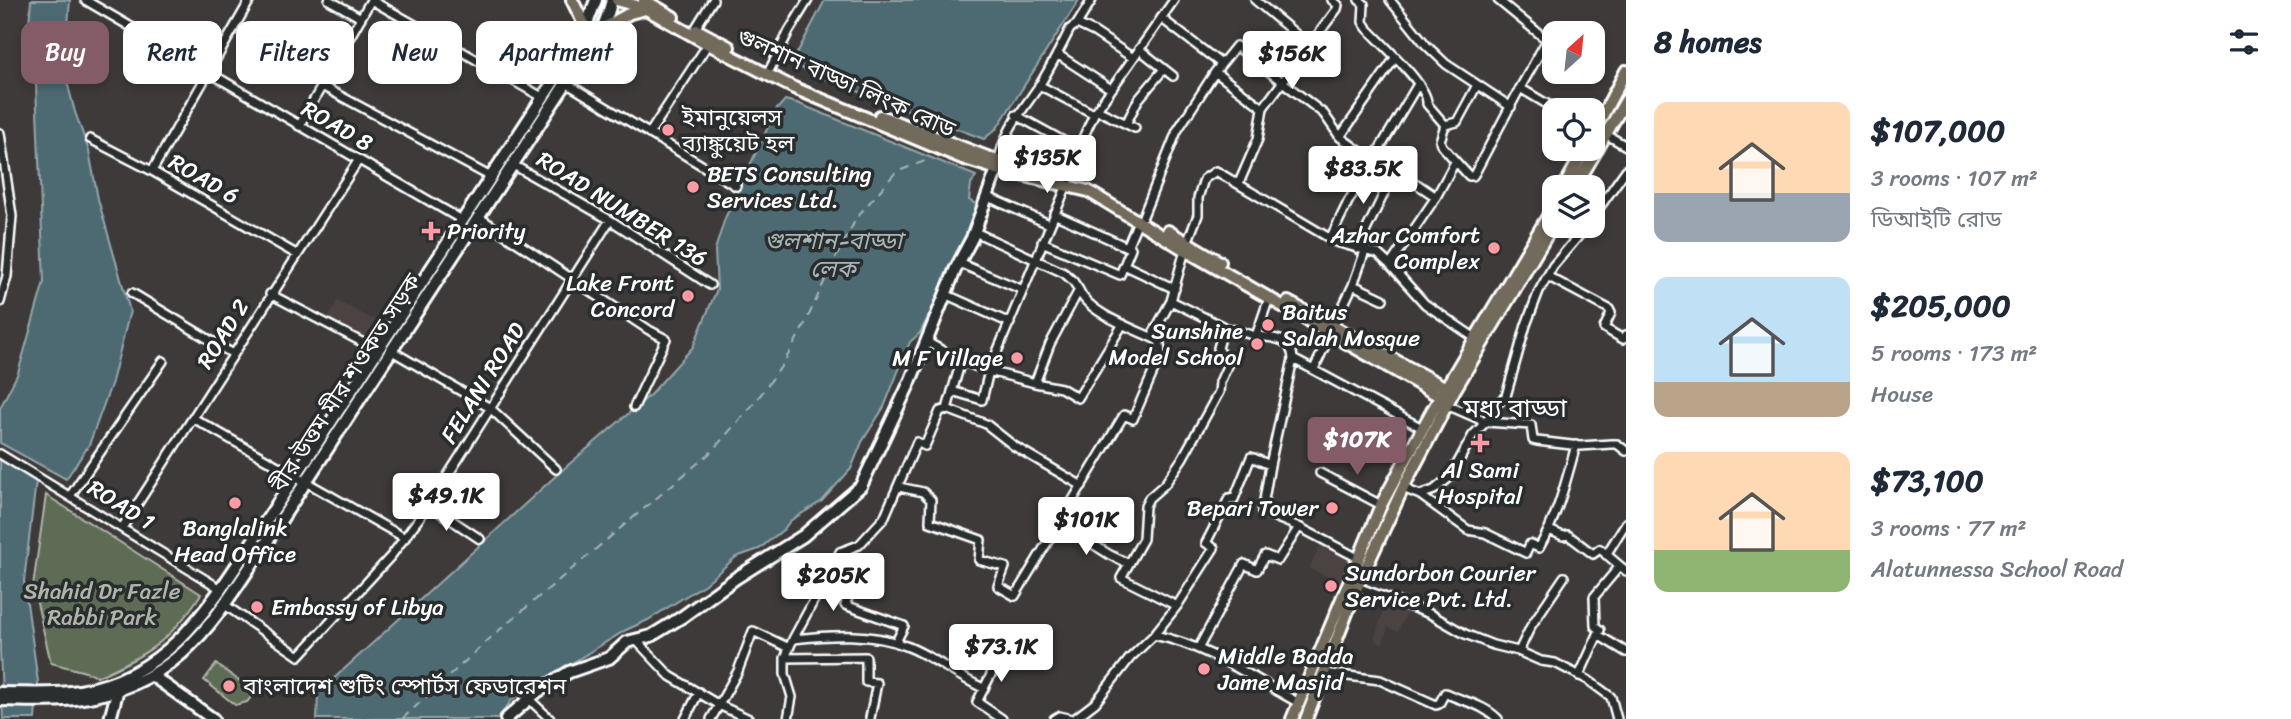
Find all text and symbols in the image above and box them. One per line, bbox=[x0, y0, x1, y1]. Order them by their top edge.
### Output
text: 8 homes bbox=[1654, 15, 1762, 69]
street label: গুলশান বাড্ডা লিংক রোড bbox=[730, 16, 963, 150]
chip: Buy bbox=[21, 21, 109, 84]
chip: Rent bbox=[123, 21, 222, 84]
chip: Filters bbox=[236, 21, 354, 84]
chip: New bbox=[368, 21, 462, 84]
chip: Apartment bbox=[476, 21, 637, 84]
north arrow bbox=[1542, 21, 1605, 84]
map controls bbox=[1542, 21, 1605, 238]
icon: filters bbox=[2225, 23, 2263, 61]
pin: $156K bbox=[1243, 32, 1341, 91]
text: $156K bbox=[1259, 33, 1325, 74]
street label: ROAD 8 bbox=[293, 89, 381, 163]
place label: ইমানুয়েলস ব্যাঙ্কুয়েট হল bbox=[681, 97, 795, 164]
button: locate bbox=[1542, 98, 1605, 161]
text: $107,000 bbox=[1871, 104, 2005, 158]
marker: ইমানুয়েলস ব্যাঙ্কুয়েট হল bbox=[660, 122, 676, 138]
icon: home bbox=[1710, 130, 1794, 214]
pin: $135K bbox=[998, 136, 1096, 195]
text: $135K bbox=[1014, 137, 1080, 178]
street label: ROAD NUMBER 136 bbox=[528, 140, 716, 278]
street label: ROAD 6 bbox=[161, 142, 247, 216]
pin: $83.5K bbox=[1306, 146, 1420, 206]
text: $83.5K bbox=[1325, 148, 1401, 189]
place label: BETS Consulting Services Ltd. bbox=[707, 154, 872, 221]
text: 3 rooms · 107 m² bbox=[1871, 158, 2038, 199]
button: layers bbox=[1542, 175, 1605, 238]
marker: BETS Consulting Services Ltd. bbox=[685, 179, 701, 195]
text: ডিআইটি রোড bbox=[1871, 199, 2002, 240]
place label: Priority bbox=[447, 211, 525, 252]
place label: Azhar Comfort Complex bbox=[1329, 215, 1480, 282]
water label: গুলশান-বাড্ডা লেক bbox=[764, 220, 907, 290]
marker: Priority bbox=[421, 221, 441, 241]
marker: Azhar Comfort Complex bbox=[1486, 240, 1502, 256]
place label: Lake Front Concord bbox=[566, 263, 676, 330]
street label: বীর উত্তম মীর শওকত সড়ক bbox=[259, 265, 433, 502]
text: $205,000 bbox=[1871, 279, 2011, 333]
marker: Lake Front Concord bbox=[680, 288, 696, 304]
street label: ROAD 2 bbox=[185, 291, 261, 377]
place label: Baitus Salah Mosque bbox=[1282, 292, 1420, 359]
icon: home bbox=[1710, 305, 1794, 389]
place label: Sunshine Model School bbox=[1108, 311, 1243, 378]
street label: FELANI ROAD bbox=[429, 314, 537, 452]
marker: Baitus Salah Mosque bbox=[1260, 317, 1276, 333]
text: 5 rooms · 173 m² bbox=[1871, 333, 2037, 374]
marker: Sunshine Model School bbox=[1249, 336, 1265, 352]
place label: M F Village bbox=[892, 338, 1003, 379]
marker: M F Village bbox=[1009, 350, 1025, 366]
text: House bbox=[1871, 374, 1933, 415]
district label: মধ্য বাড্ডা bbox=[1462, 385, 1568, 431]
pin: $107K bbox=[1308, 418, 1406, 477]
text: $107K bbox=[1324, 419, 1391, 460]
marker: Al Sami Hospital bbox=[1470, 433, 1490, 453]
place label: Al Sami Hospital bbox=[1438, 450, 1523, 517]
text: $73,100 bbox=[1871, 454, 1984, 508]
street label: ROAD 1 bbox=[79, 468, 163, 542]
pin: $49.1K bbox=[389, 474, 503, 533]
text: $49.1K bbox=[409, 475, 483, 516]
icon: home bbox=[1710, 480, 1794, 564]
place label: Bepari Tower bbox=[1187, 488, 1320, 529]
marker: Banglalink Head Office bbox=[227, 495, 243, 511]
pin: $101K bbox=[1037, 498, 1135, 557]
text: $101K bbox=[1054, 499, 1118, 540]
marker: Bepari Tower bbox=[1324, 500, 1340, 516]
place label: Banglalink Head Office bbox=[174, 508, 296, 575]
text: 3 rooms · 77 m² bbox=[1871, 508, 2027, 549]
text: Alatunnessa School Road bbox=[1871, 549, 2123, 590]
place label: Sundorbon Courier Service Pvt. Ltd. bbox=[1345, 553, 1537, 620]
pin: $205K bbox=[784, 554, 882, 613]
text: $205K bbox=[797, 555, 869, 596]
park label: Shahid Dr Fazle Rabbi Park bbox=[23, 571, 181, 638]
marker: Sundorbon Courier Service Pvt. Ltd. bbox=[1323, 578, 1339, 594]
place label: Embassy of Libya bbox=[271, 587, 444, 628]
marker: Embassy of Libya bbox=[249, 599, 265, 615]
pin: $73.1K bbox=[944, 624, 1058, 684]
text: $73.1K bbox=[965, 626, 1037, 667]
place label: Middle Badda Jame Masjid bbox=[1217, 636, 1354, 703]
marker: Middle Badda Jame Masjid bbox=[1196, 661, 1212, 677]
place label: বাংলাদেশ শুটিং স্পোর্টস ফেডারেশন bbox=[242, 666, 567, 707]
marker: বাংলাদেশ শুটিং স্পোর্টস ফেডারেশন bbox=[221, 678, 237, 694]

